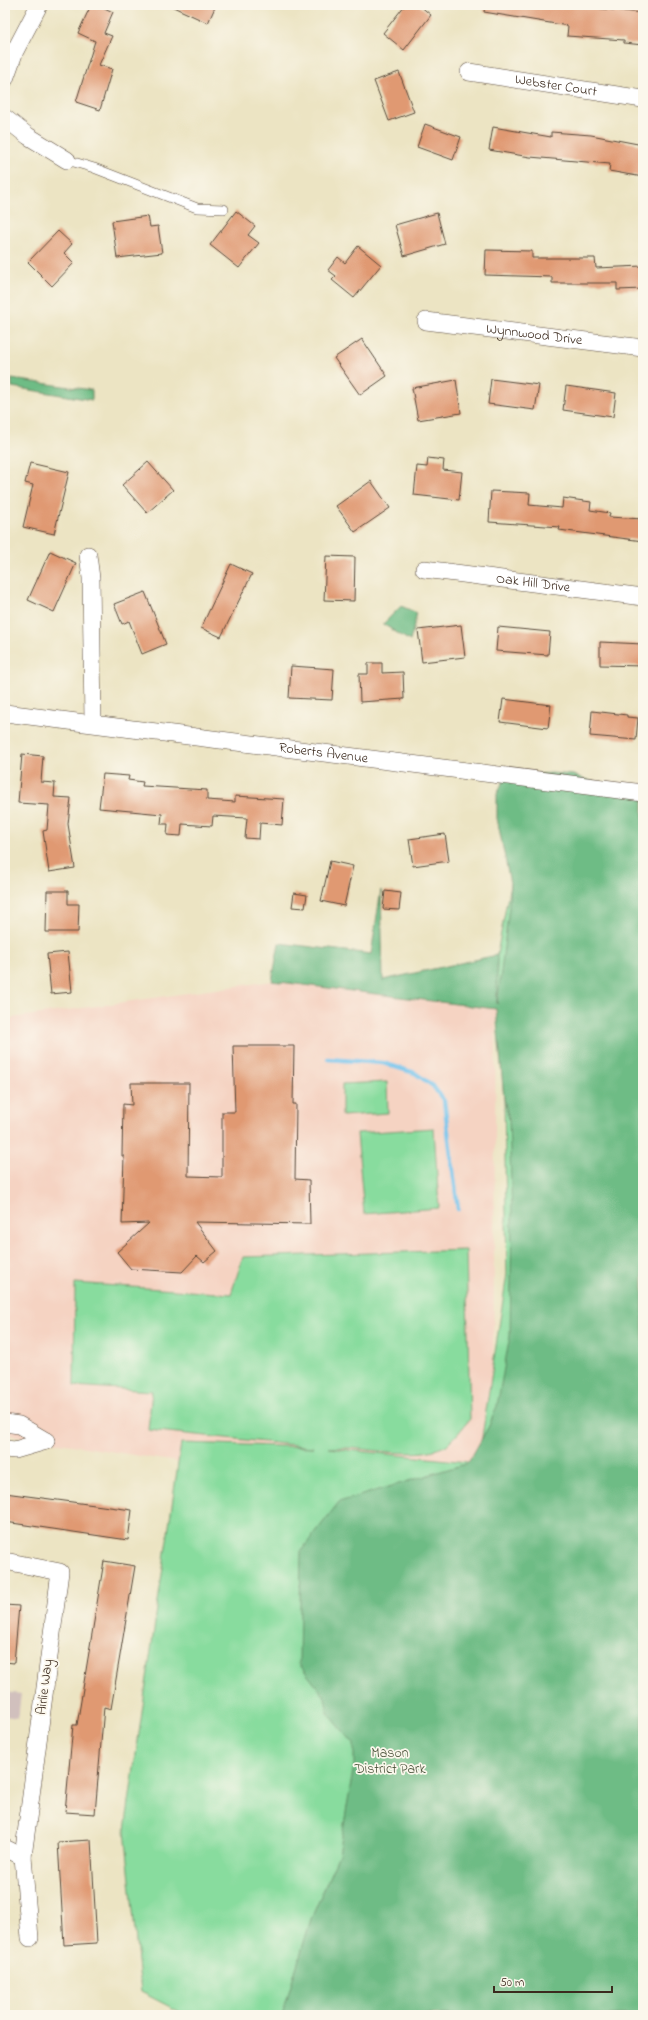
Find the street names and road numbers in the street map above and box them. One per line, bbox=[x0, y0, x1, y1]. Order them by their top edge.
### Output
street label: Webster Court bbox=[514, 69, 599, 102]
street label: Wynnwood Drive bbox=[485, 318, 584, 351]
street label: Oak Hill Drive bbox=[495, 568, 572, 598]
street label: Roberts Avenue bbox=[278, 737, 370, 769]
street label: Airlie Way bbox=[31, 1658, 60, 1716]

